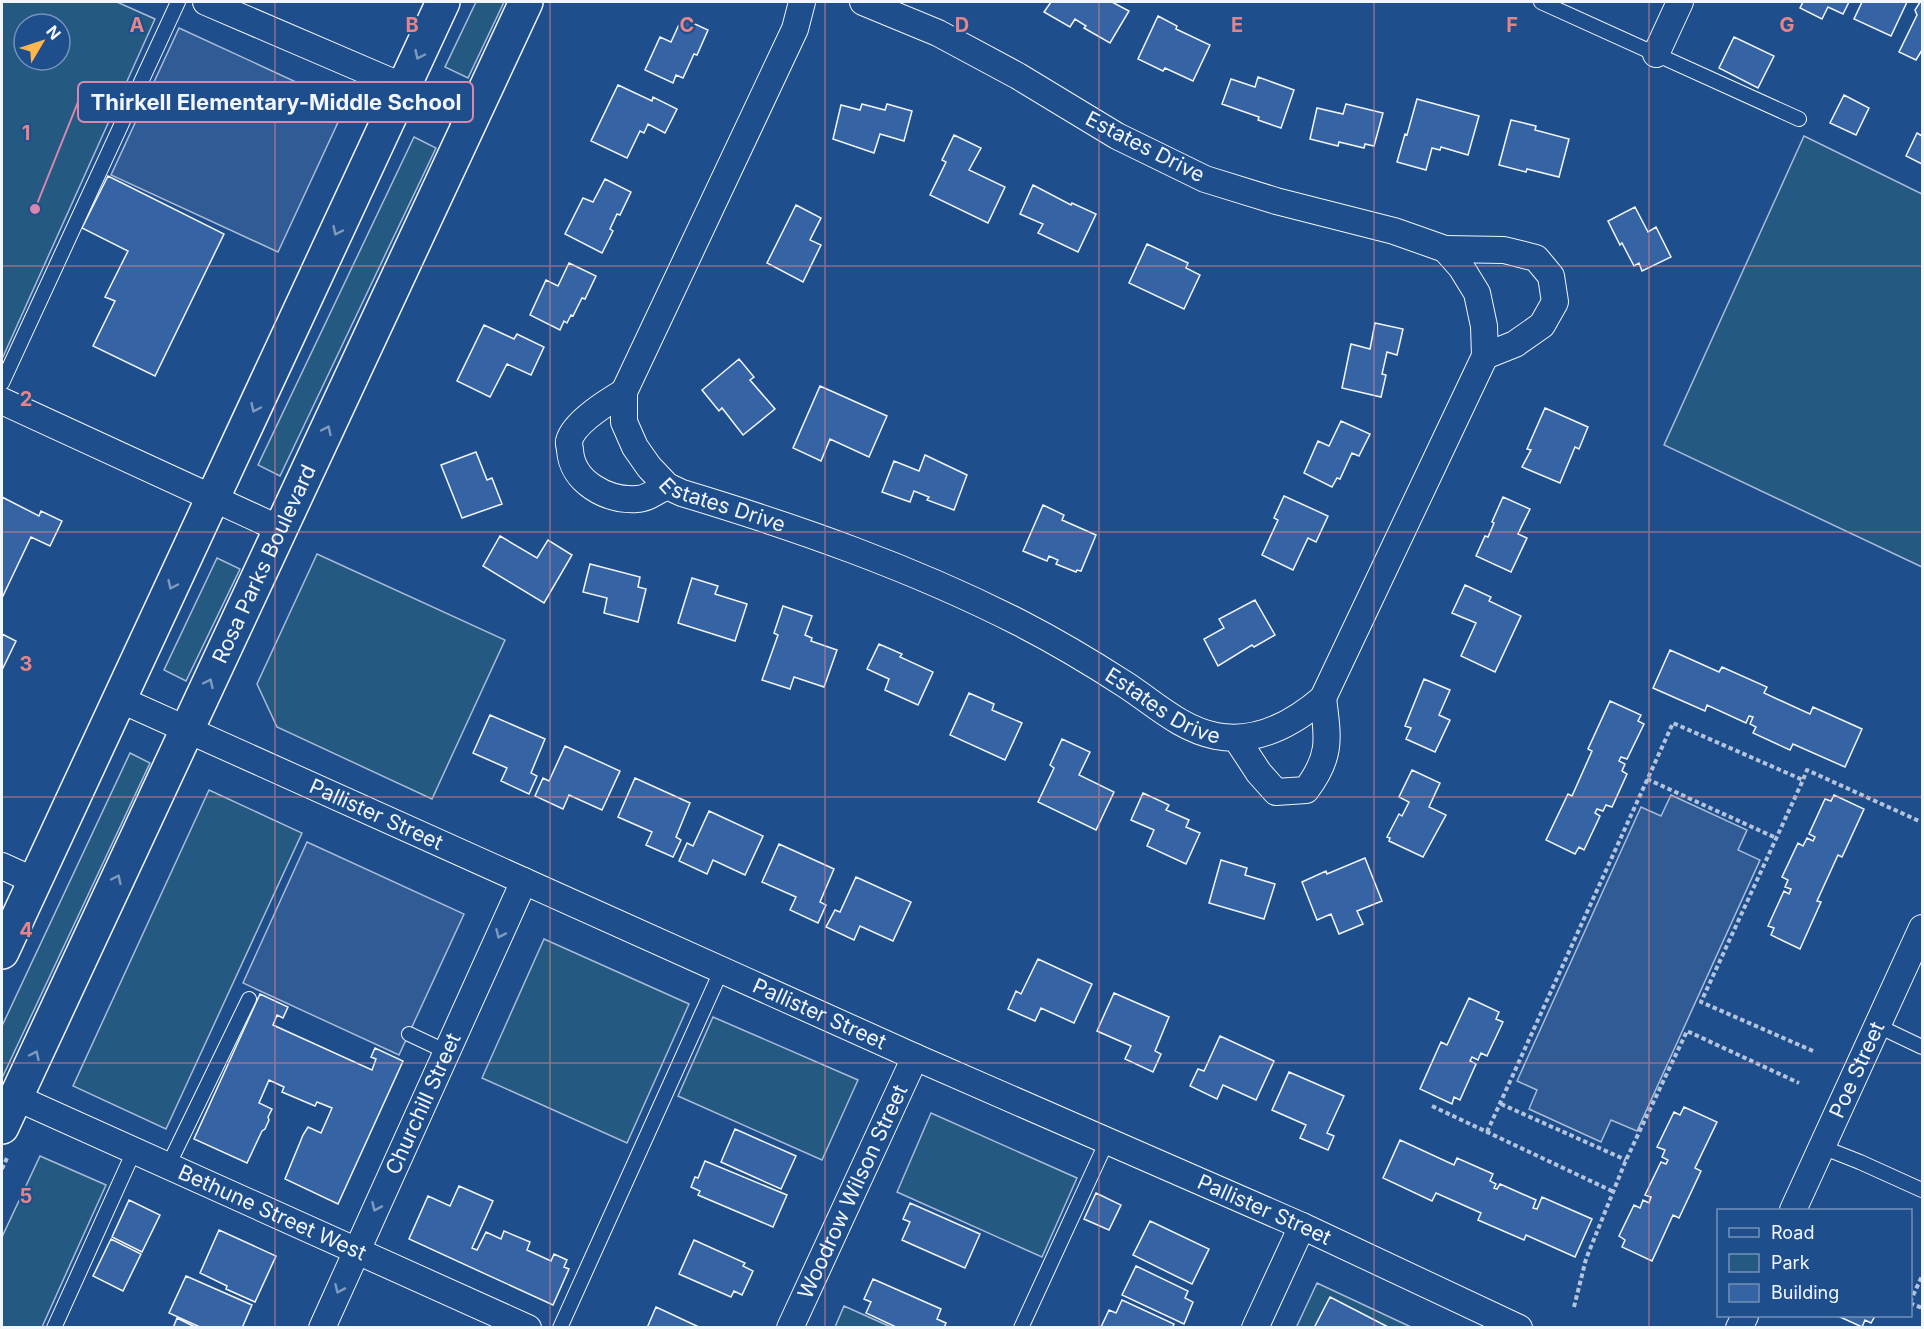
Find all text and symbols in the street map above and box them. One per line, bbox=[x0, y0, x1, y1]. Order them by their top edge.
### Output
north arrow bbox=[12, 12, 72, 72]
text: A bbox=[130, 13, 145, 37]
text: B bbox=[405, 13, 419, 37]
text: C bbox=[680, 13, 694, 37]
text: D bbox=[955, 13, 969, 37]
text: E bbox=[1231, 13, 1243, 37]
text: F bbox=[1506, 13, 1518, 37]
text: G bbox=[1779, 13, 1795, 37]
text: N bbox=[42, 22, 65, 44]
one-way arrow bbox=[414, 48, 426, 59]
callout: Thirkell Elementary-Middle School bbox=[78, 82, 473, 122]
text: Thirkell Elementary-Middle School bbox=[91, 89, 461, 115]
street label: Estates Drive bbox=[1081, 106, 1209, 187]
text: 1 bbox=[22, 121, 30, 145]
one-way arrow bbox=[332, 225, 344, 236]
text: 2 bbox=[20, 387, 32, 411]
one-way arrow bbox=[250, 402, 262, 413]
one-way arrow bbox=[319, 425, 331, 436]
street label: Rosa Parks Boulevard bbox=[207, 461, 321, 667]
street label: Estates Drive bbox=[654, 472, 789, 537]
one-way arrow bbox=[168, 579, 180, 590]
text: 3 bbox=[20, 652, 32, 676]
street label: Estates Drive bbox=[1101, 662, 1223, 749]
one-way arrow bbox=[201, 678, 213, 689]
street label: Pallister Street bbox=[306, 773, 447, 855]
one-way arrow bbox=[110, 874, 122, 885]
text: 4 bbox=[19, 918, 33, 942]
one-way arrow bbox=[495, 928, 507, 939]
street label: Pallister Street bbox=[749, 973, 890, 1054]
street label: Poe Street bbox=[1824, 1017, 1890, 1122]
street label: Churchill Street bbox=[380, 1029, 466, 1178]
one-way arrow bbox=[28, 1051, 40, 1062]
street label: Woodrow Wilson Street bbox=[792, 1081, 913, 1302]
street label: Bethune Street West bbox=[174, 1159, 370, 1266]
street label: Pallister Street bbox=[1194, 1169, 1335, 1250]
text: 5 bbox=[20, 1184, 32, 1208]
one-way arrow bbox=[372, 1201, 384, 1212]
legend bbox=[1717, 1209, 1912, 1317]
text: Road bbox=[1771, 1222, 1814, 1243]
text: Park bbox=[1771, 1252, 1810, 1273]
text: Building bbox=[1771, 1282, 1839, 1303]
one-way arrow bbox=[335, 1283, 347, 1294]

